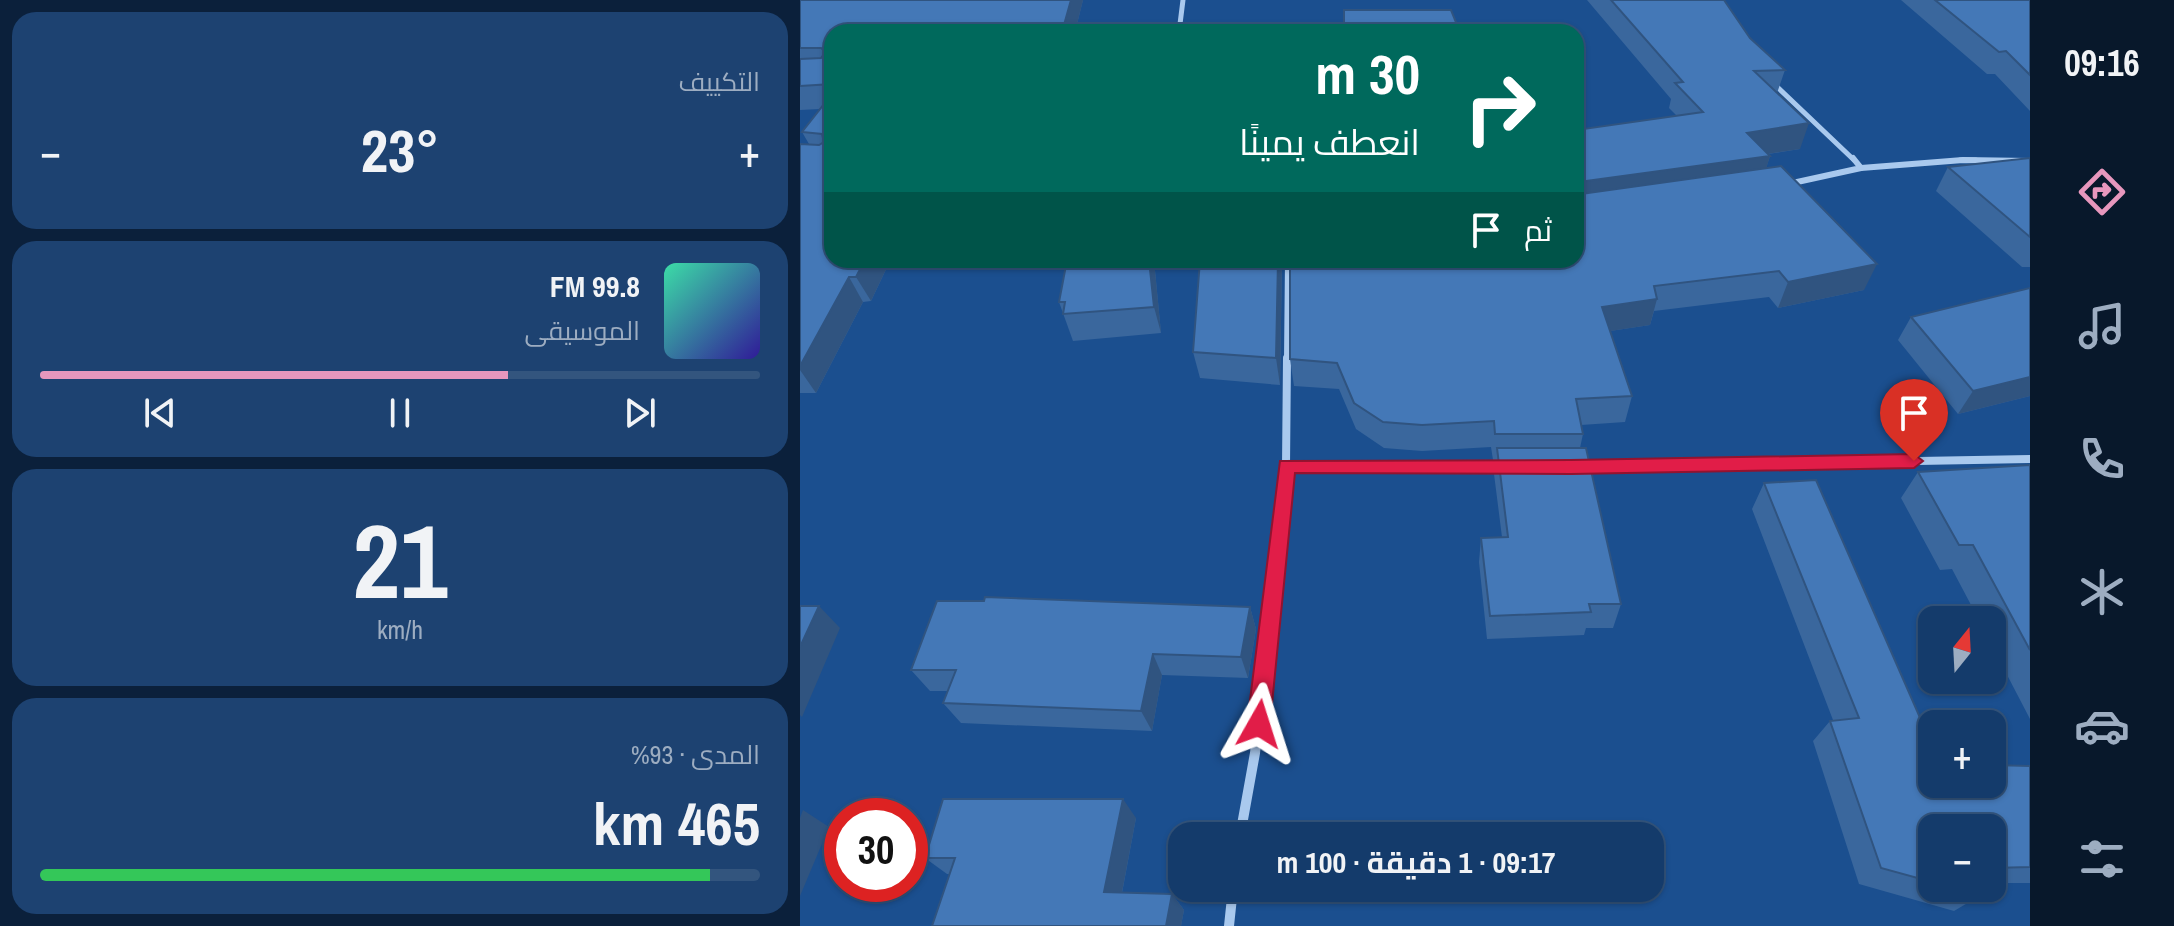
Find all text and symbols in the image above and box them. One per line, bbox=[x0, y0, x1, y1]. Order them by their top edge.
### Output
text: 30 m bbox=[1315, 36, 1420, 111]
text: 09:16 bbox=[2064, 39, 2140, 87]
icon: right bbox=[1448, 56, 1552, 160]
text: التكييف bbox=[678, 64, 760, 99]
text: 23° bbox=[361, 110, 439, 191]
text: انعطف يمينًا bbox=[1239, 118, 1420, 166]
text: − bbox=[40, 121, 61, 181]
text: + bbox=[739, 121, 760, 181]
icon: directions bbox=[2074, 164, 2130, 220]
icon: arrive bbox=[1464, 208, 1508, 252]
text: ثم bbox=[1524, 210, 1552, 250]
text: 99.8 FM bbox=[550, 266, 640, 306]
icon: music bbox=[2074, 298, 2130, 354]
text: الموسيقى bbox=[525, 313, 640, 348]
pin bbox=[1880, 379, 1948, 461]
icon: previous bbox=[138, 391, 182, 435]
icon: pause bbox=[378, 391, 422, 435]
icon: next bbox=[618, 391, 662, 435]
icon: arrive bbox=[1892, 391, 1936, 435]
icon: phone bbox=[2074, 431, 2130, 487]
text: 21 bbox=[353, 490, 447, 630]
icon: climate bbox=[2074, 564, 2130, 620]
north arrow bbox=[1918, 606, 2006, 694]
map controls bbox=[1918, 606, 2006, 902]
text: km/h bbox=[377, 612, 423, 647]
position arrow bbox=[1217, 682, 1301, 766]
icon: car bbox=[2074, 698, 2130, 754]
button: + bbox=[1918, 710, 2006, 798]
text: المدى · 93% bbox=[631, 737, 760, 772]
text: 465 km bbox=[593, 783, 760, 864]
speed limit sign: 30 bbox=[824, 798, 928, 902]
button: − bbox=[1918, 814, 2006, 902]
icon: filters bbox=[2074, 831, 2130, 887]
text: 09:17 · 1 دقيقة · 100 m bbox=[1276, 842, 1556, 882]

